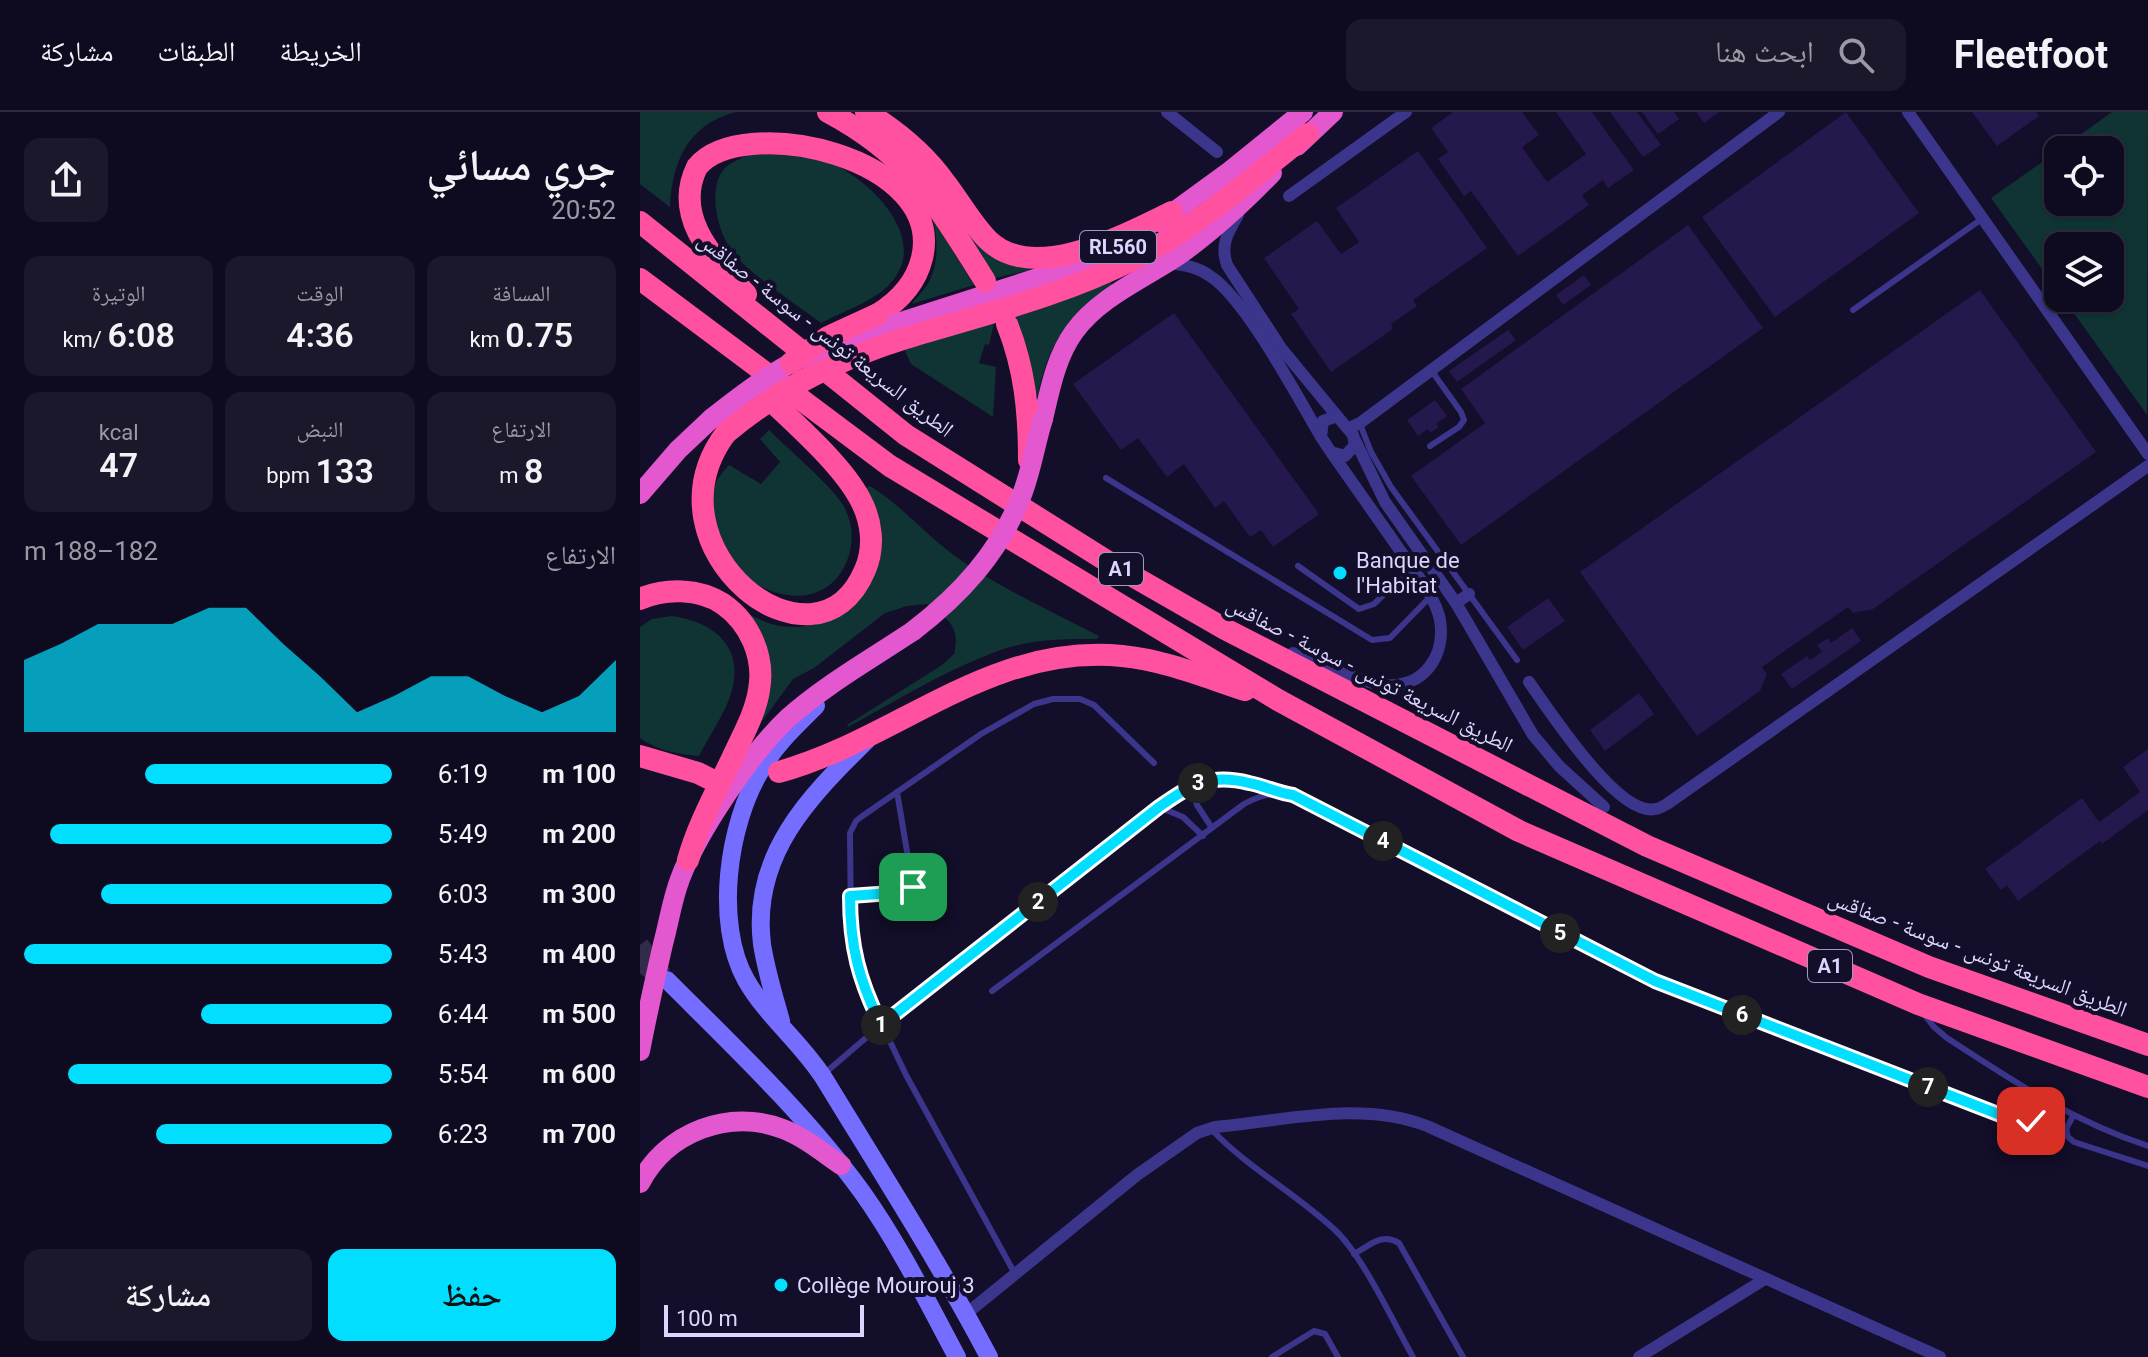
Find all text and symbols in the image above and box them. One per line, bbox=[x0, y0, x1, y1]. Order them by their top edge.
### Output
search box bbox=[1346, 19, 1906, 91]
icon: search bbox=[1834, 33, 1878, 77]
text: Fleetfoot bbox=[1954, 33, 2108, 77]
text: ابحث هنا bbox=[1715, 34, 1814, 69]
text: مشاركة bbox=[40, 35, 114, 68]
text: الطبقات bbox=[158, 35, 235, 68]
text: الخريطة bbox=[279, 35, 362, 68]
map controls bbox=[2044, 136, 2124, 312]
button: locate bbox=[2044, 136, 2124, 216]
button: share bbox=[24, 138, 108, 222]
text: جري مسائي bbox=[426, 139, 616, 191]
text: 20:52 bbox=[551, 195, 616, 225]
street label: الطريق السريعة تونس - سوسة - صفاقس bbox=[692, 227, 959, 443]
road number: RL560 bbox=[1080, 231, 1156, 263]
button: layers bbox=[2044, 232, 2124, 312]
text: الوتيرة bbox=[92, 281, 145, 306]
text: الوقت bbox=[296, 281, 344, 306]
text: المسافة bbox=[492, 281, 551, 306]
text: 6:08 bbox=[107, 315, 175, 355]
text: 4:36 bbox=[286, 315, 354, 355]
text: 0.75 bbox=[505, 315, 573, 355]
text: /km bbox=[62, 327, 107, 352]
text: km bbox=[469, 327, 505, 352]
text: النبض bbox=[297, 417, 343, 442]
text: الارتفاع bbox=[491, 417, 551, 442]
text: kcal bbox=[99, 420, 139, 445]
text: 47 bbox=[99, 445, 138, 485]
text: 133 bbox=[316, 451, 374, 491]
text: 8 bbox=[524, 451, 543, 491]
text: bpm bbox=[266, 463, 316, 488]
text: m bbox=[499, 463, 524, 488]
text: 182–188 m bbox=[24, 536, 158, 566]
text: الارتفاع bbox=[545, 540, 616, 570]
place label: Banque de l'Habitat bbox=[1356, 548, 1460, 598]
road number: A1 bbox=[1099, 553, 1143, 585]
marker: Banque de l'Habitat bbox=[1331, 564, 1349, 582]
street label: الطريق السريعة تونس - سوسة - صفاقس bbox=[1222, 591, 1517, 759]
text: 6:19 bbox=[438, 759, 488, 789]
text: 100 m bbox=[542, 759, 616, 789]
pin: 3 bbox=[1178, 763, 1218, 803]
text: 3 bbox=[1192, 770, 1204, 795]
text: 5:49 bbox=[438, 819, 488, 849]
text: 200 m bbox=[542, 819, 616, 849]
pin: 4 bbox=[1363, 821, 1403, 861]
text: 4 bbox=[1377, 828, 1389, 853]
pin bbox=[879, 853, 947, 921]
icon: arrive bbox=[891, 865, 935, 909]
text: 6:03 bbox=[438, 879, 488, 909]
text: 300 m bbox=[542, 879, 616, 909]
pin: 2 bbox=[1018, 882, 1058, 922]
street label: الطريق السريعة تونس - سوسة - صفاقس bbox=[1825, 885, 2131, 1023]
text: 2 bbox=[1032, 889, 1044, 914]
pin: 5 bbox=[1540, 913, 1580, 953]
text: 5 bbox=[1554, 920, 1566, 945]
text: 5:43 bbox=[438, 939, 488, 969]
text: 400 m bbox=[542, 939, 616, 969]
road number: A1 bbox=[1808, 950, 1852, 982]
pin: 6 bbox=[1722, 995, 1762, 1035]
text: 6:44 bbox=[438, 999, 488, 1029]
text: 500 m bbox=[542, 999, 616, 1029]
text: 6 bbox=[1736, 1002, 1748, 1027]
pin: 1 bbox=[861, 1005, 901, 1045]
text: 1 bbox=[875, 1012, 887, 1037]
text: 5:54 bbox=[438, 1059, 488, 1089]
text: 600 m bbox=[542, 1059, 616, 1089]
pin: 7 bbox=[1908, 1067, 1948, 1107]
text: 7 bbox=[1922, 1074, 1934, 1099]
pin bbox=[1997, 1087, 2065, 1155]
icon: check bbox=[2009, 1099, 2053, 1143]
text: 6:23 bbox=[438, 1119, 488, 1149]
text: 700 m bbox=[542, 1119, 616, 1149]
button: مشاركة bbox=[24, 1249, 312, 1341]
button: حفظ bbox=[328, 1249, 616, 1341]
place label: Collège Mourouj 3 bbox=[797, 1273, 975, 1298]
marker: Collège Mourouj 3 bbox=[772, 1276, 790, 1294]
scale bar bbox=[664, 1301, 864, 1337]
text: 100 m bbox=[676, 1306, 738, 1331]

